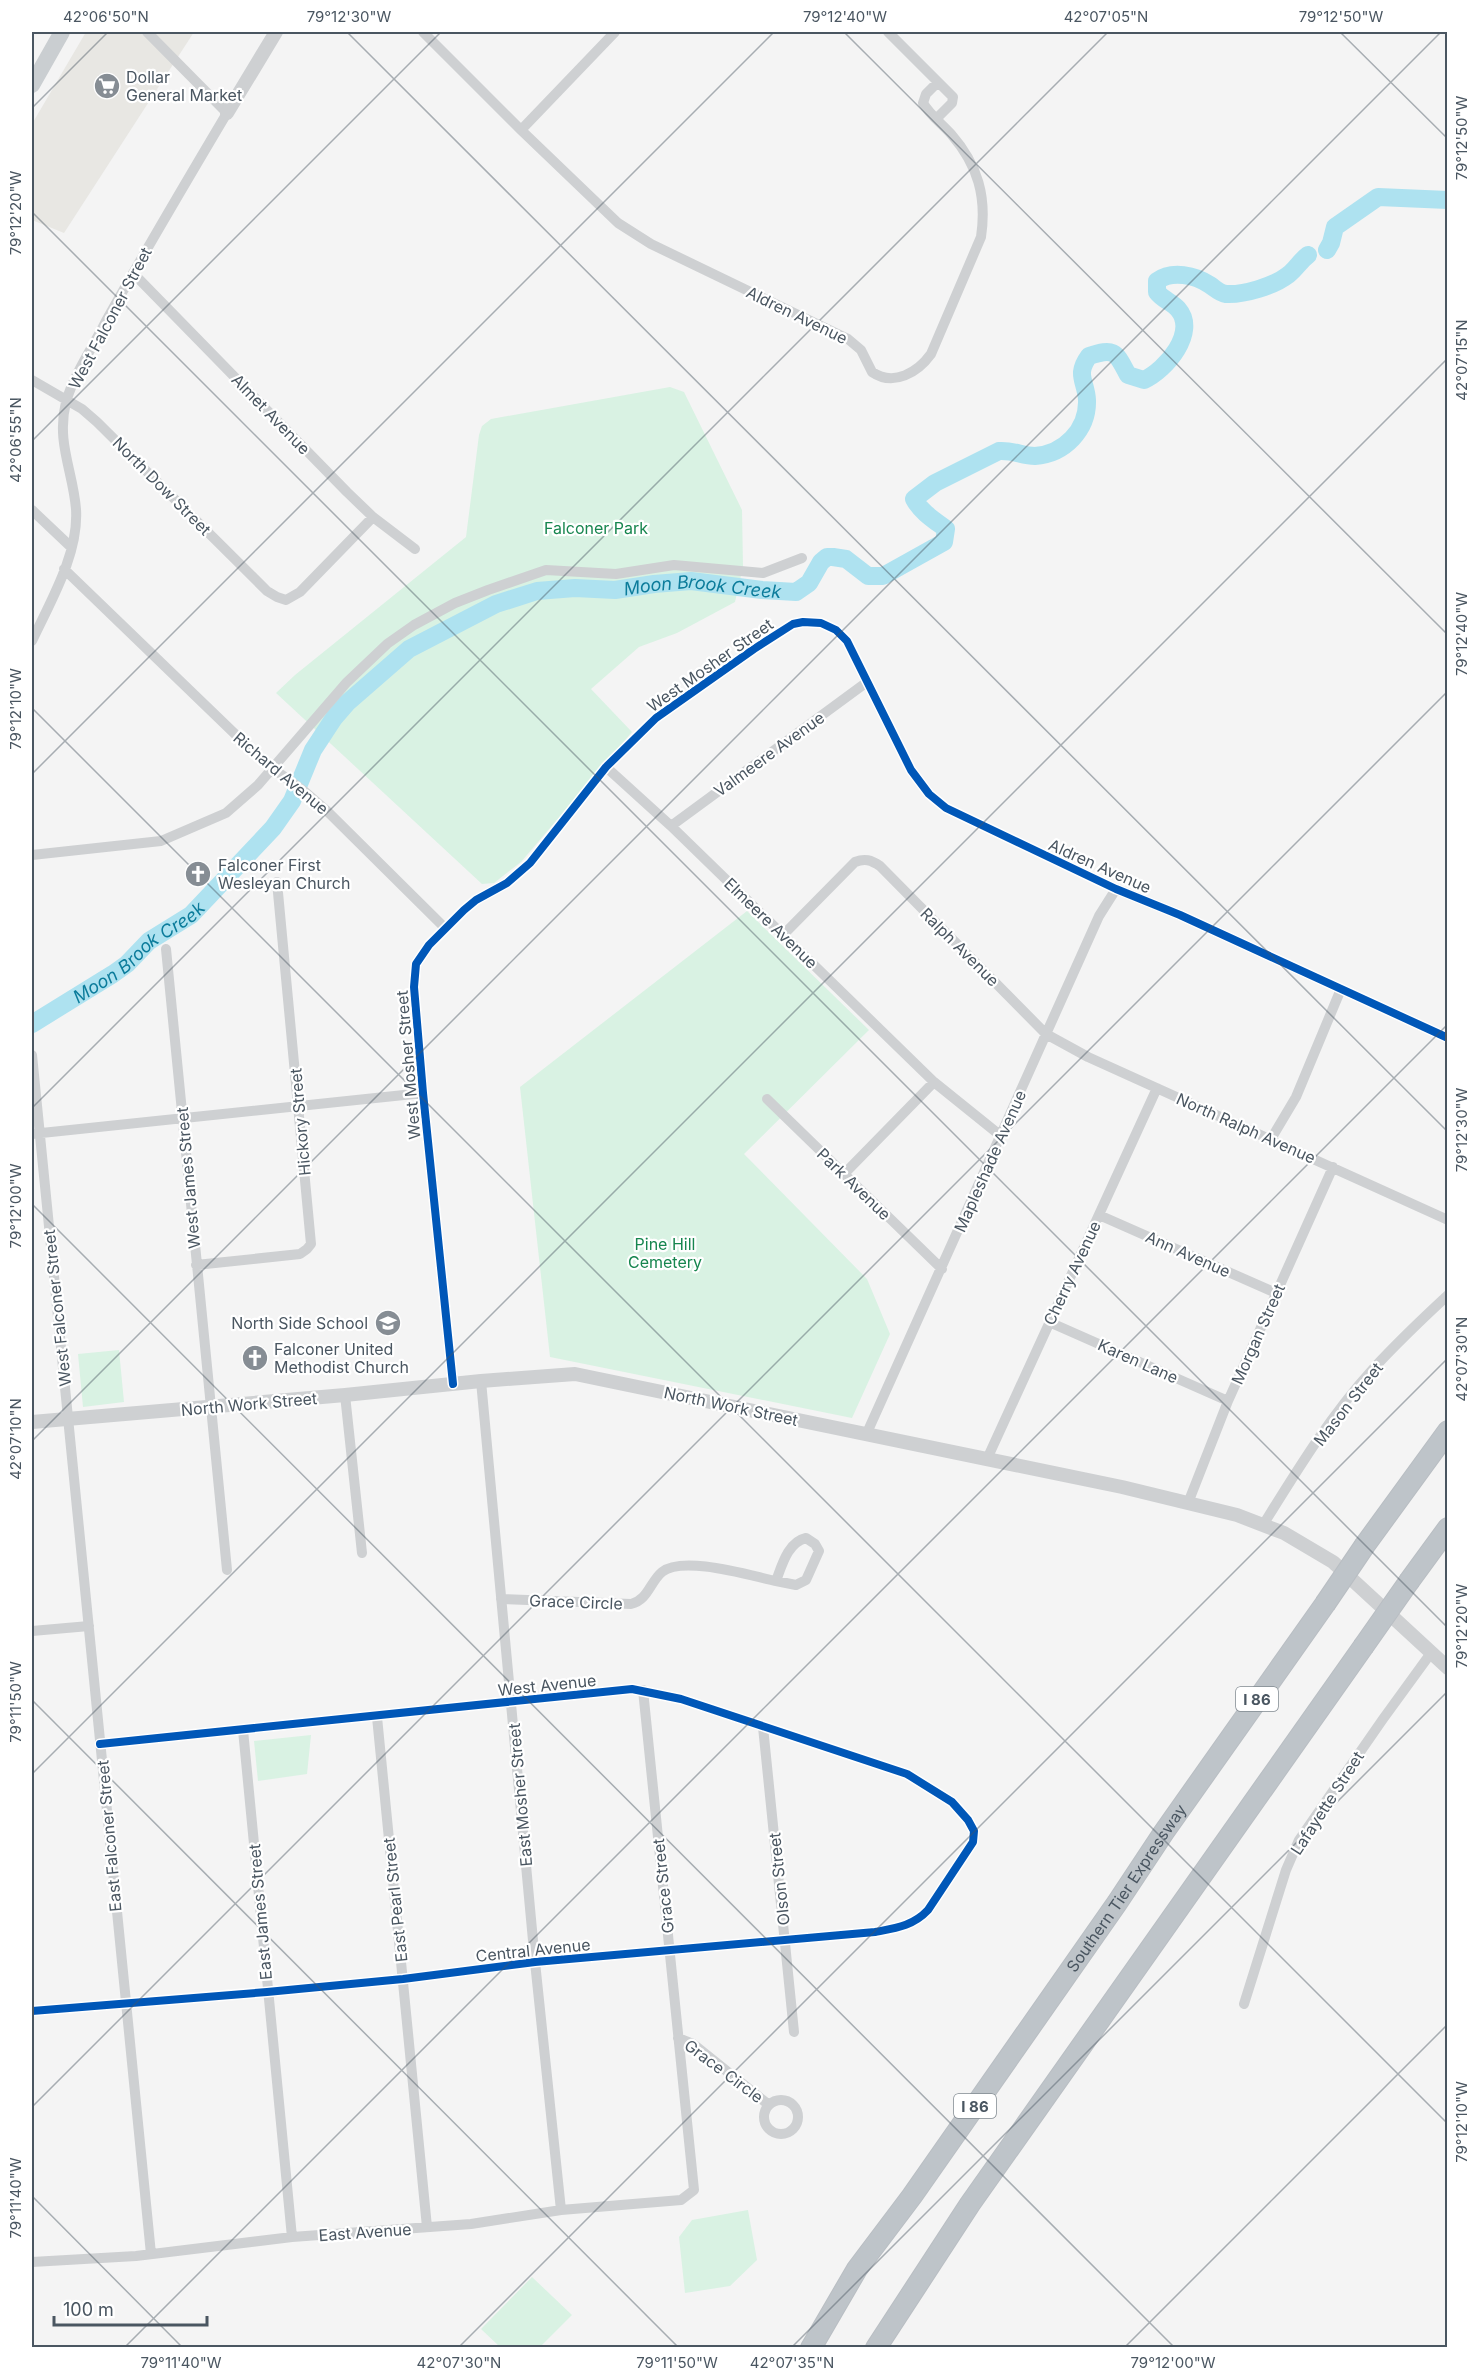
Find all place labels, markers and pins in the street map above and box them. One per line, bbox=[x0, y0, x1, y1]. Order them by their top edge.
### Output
place label: Dollar General Market bbox=[126, 67, 242, 105]
supermarket icon: Dollar General Market bbox=[92, 71, 122, 101]
place label: Falconer First Wesleyan Church bbox=[218, 855, 350, 893]
church icon: Falconer First Wesleyan Church bbox=[183, 859, 213, 889]
school or university icon: North Side School bbox=[373, 1308, 403, 1338]
place label: North Side School bbox=[231, 1313, 368, 1333]
place label: Falconer United Methodist Church bbox=[274, 1339, 409, 1377]
church icon: Falconer United Methodist Church bbox=[240, 1343, 270, 1373]

